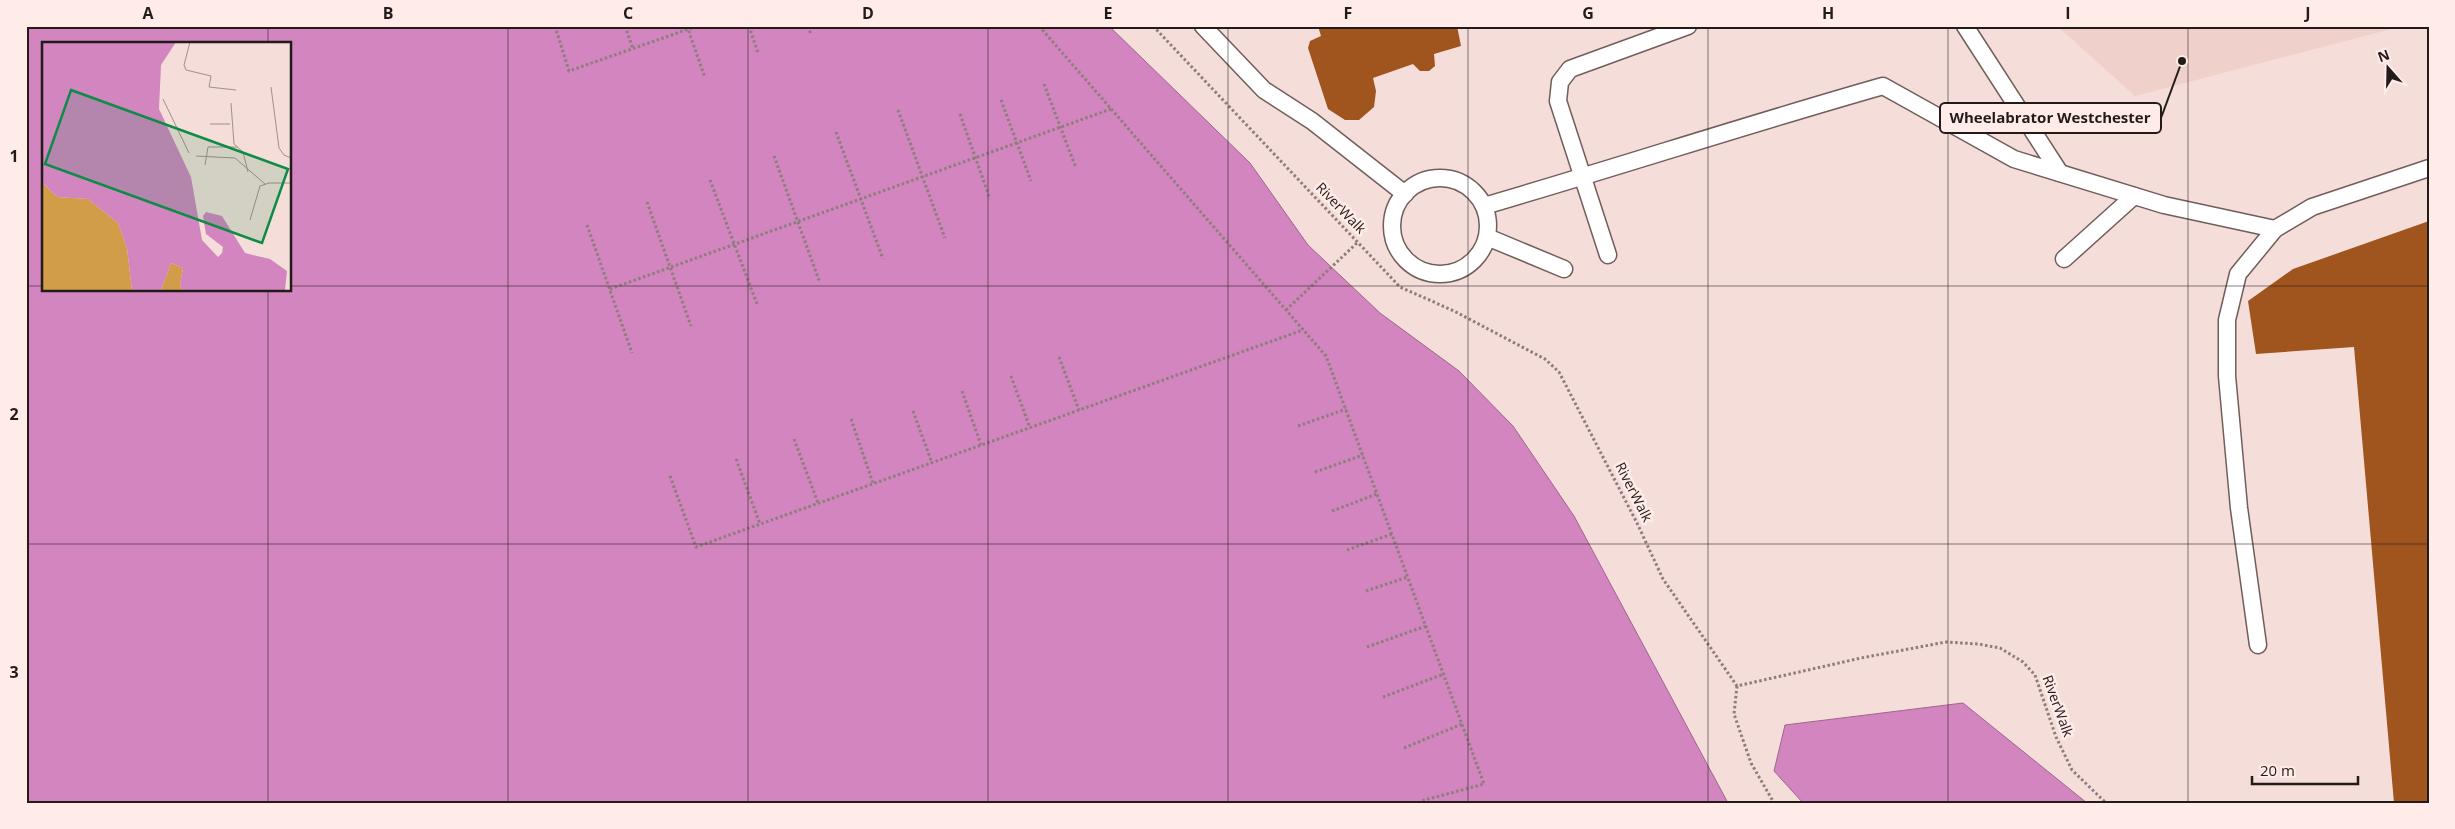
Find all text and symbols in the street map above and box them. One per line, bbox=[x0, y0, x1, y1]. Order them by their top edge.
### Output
text: A bbox=[142, 2, 154, 24]
text: B bbox=[383, 2, 393, 24]
text: C bbox=[623, 2, 633, 24]
text: D bbox=[862, 2, 874, 24]
text: E bbox=[1104, 2, 1113, 24]
text: F bbox=[1344, 2, 1352, 24]
text: G bbox=[1582, 2, 1594, 24]
text: H bbox=[1822, 2, 1834, 24]
text: I bbox=[2065, 2, 2071, 24]
text: J bbox=[2303, 2, 2311, 24]
inset map bbox=[42, 42, 291, 291]
north arrow bbox=[2362, 42, 2412, 92]
text: N bbox=[2375, 44, 2392, 66]
callout: Wheelabrator Westchester bbox=[1940, 103, 2161, 133]
text: Wheelabrator Westchester bbox=[1950, 107, 2151, 127]
text: 1 bbox=[9, 145, 19, 167]
street label: RiverWalk bbox=[1312, 178, 1371, 238]
text: 2 bbox=[9, 403, 19, 425]
street label: RiverWalk bbox=[1611, 459, 1658, 525]
text: 3 bbox=[9, 661, 19, 683]
street label: RiverWalk bbox=[2039, 672, 2079, 740]
scale bar bbox=[2252, 754, 2359, 786]
text: 20 m bbox=[2260, 760, 2295, 780]

